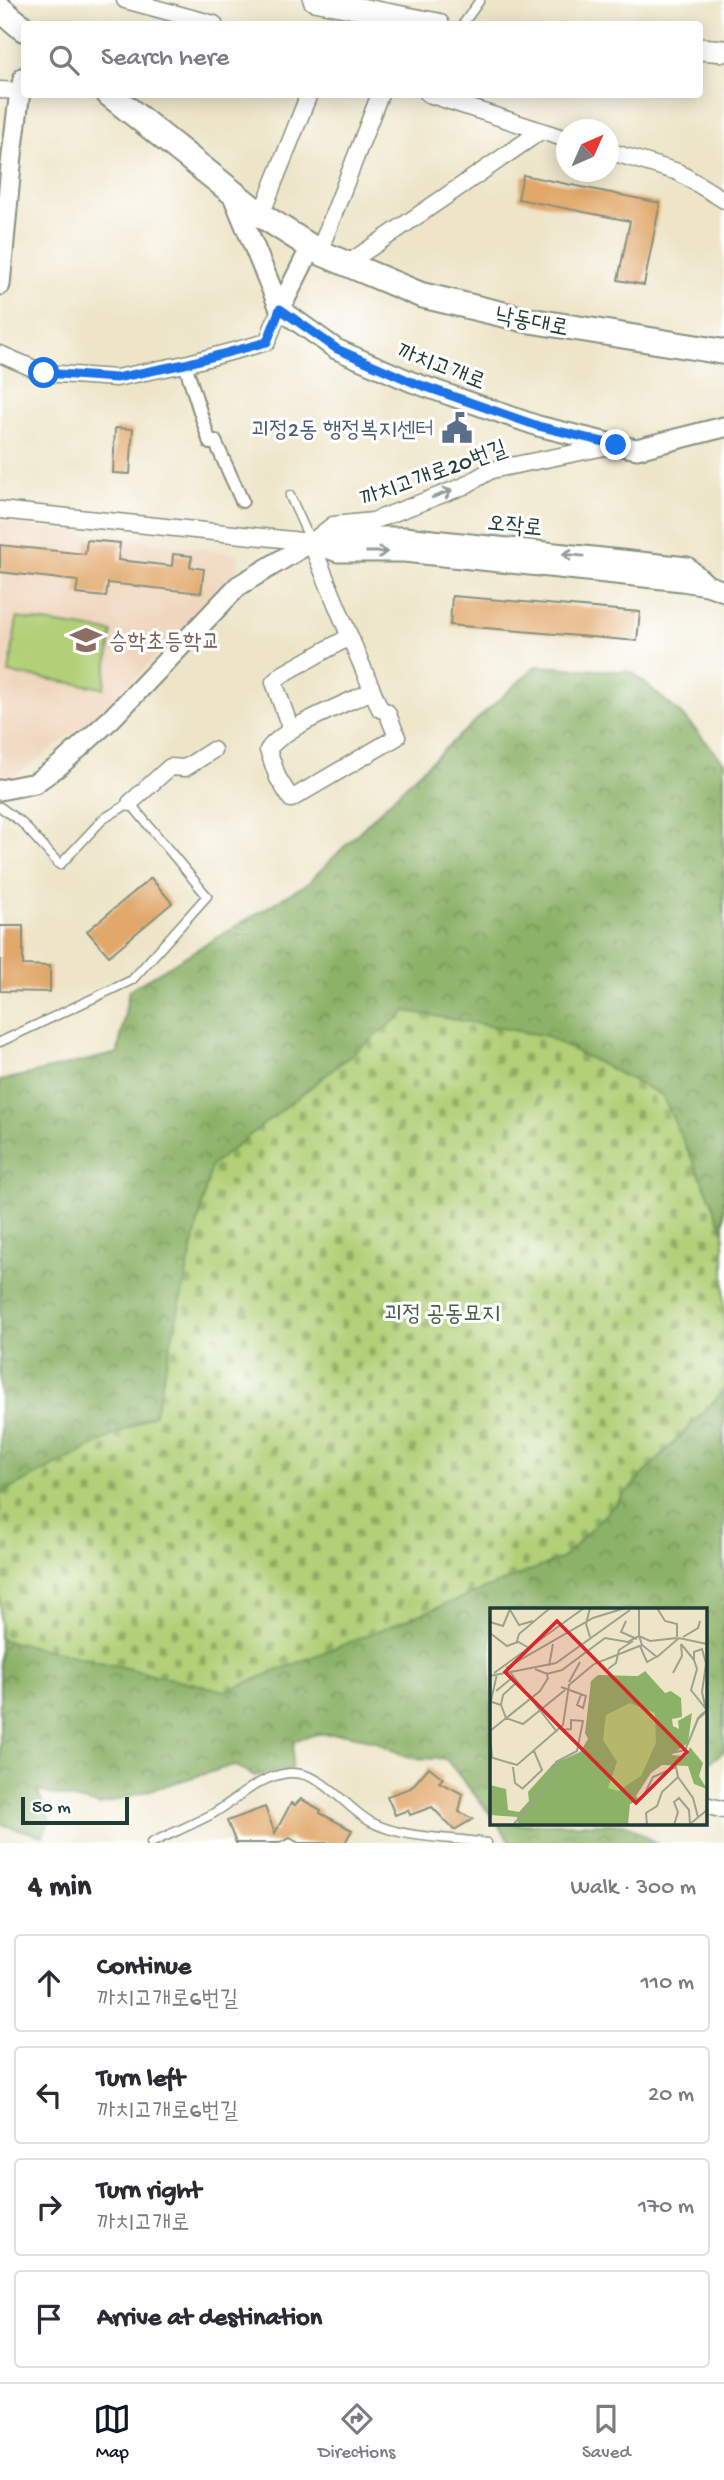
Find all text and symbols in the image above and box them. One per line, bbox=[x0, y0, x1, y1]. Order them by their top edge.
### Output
search box bbox=[21, 21, 703, 98]
icon: search bbox=[45, 41, 83, 79]
text: Search here bbox=[101, 44, 229, 75]
north arrow bbox=[556, 119, 619, 182]
street label: 낙동대로 bbox=[492, 303, 570, 344]
street label: 까치고개로 bbox=[393, 339, 489, 397]
route start bbox=[28, 357, 59, 388]
public building icon: 괴정2동 행정복지센터 bbox=[440, 411, 474, 445]
place label: 괴정2동 행정복지센터 bbox=[251, 418, 434, 445]
route end bbox=[600, 429, 631, 460]
street label: 까치고개로20번길 bbox=[357, 436, 511, 514]
one-way arrow bbox=[430, 487, 452, 499]
street label: 오작로 bbox=[486, 511, 544, 544]
one-way arrow bbox=[366, 545, 389, 559]
one-way arrow bbox=[562, 548, 585, 561]
school or university icon: 승학초등학교 bbox=[69, 623, 103, 657]
place label: 승학초등학교 bbox=[109, 630, 220, 657]
park label: 괴정 공동묘지 bbox=[384, 1302, 500, 1329]
inset map bbox=[490, 1608, 706, 1826]
scale bar bbox=[21, 1794, 130, 1826]
text: 50 m bbox=[32, 1797, 71, 1820]
text: 4 min bbox=[28, 1871, 91, 1906]
text: Walk · 300 m bbox=[570, 1875, 696, 1902]
text: Continue bbox=[97, 1953, 191, 1984]
icon: ahead bbox=[30, 1964, 68, 2002]
text: 110 m bbox=[641, 1970, 694, 1997]
text: 까치고개로6번길 bbox=[97, 1987, 238, 2014]
text: Turn left bbox=[97, 2065, 185, 2096]
icon: left bbox=[30, 2076, 68, 2114]
text: 20 m bbox=[648, 2082, 694, 2109]
text: 까치고개로6번길 bbox=[97, 2099, 238, 2126]
text: Turn right bbox=[97, 2177, 201, 2208]
icon: right bbox=[30, 2188, 68, 2226]
text: 170 m bbox=[638, 2194, 694, 2221]
text: 까치고개로 bbox=[97, 2211, 190, 2238]
icon: arrive bbox=[30, 2300, 68, 2338]
text: Arrive at destination bbox=[97, 2304, 322, 2335]
tab: Map bbox=[93, 2400, 131, 2465]
tab: Directions bbox=[318, 2400, 395, 2465]
tab: Saved bbox=[582, 2400, 631, 2465]

